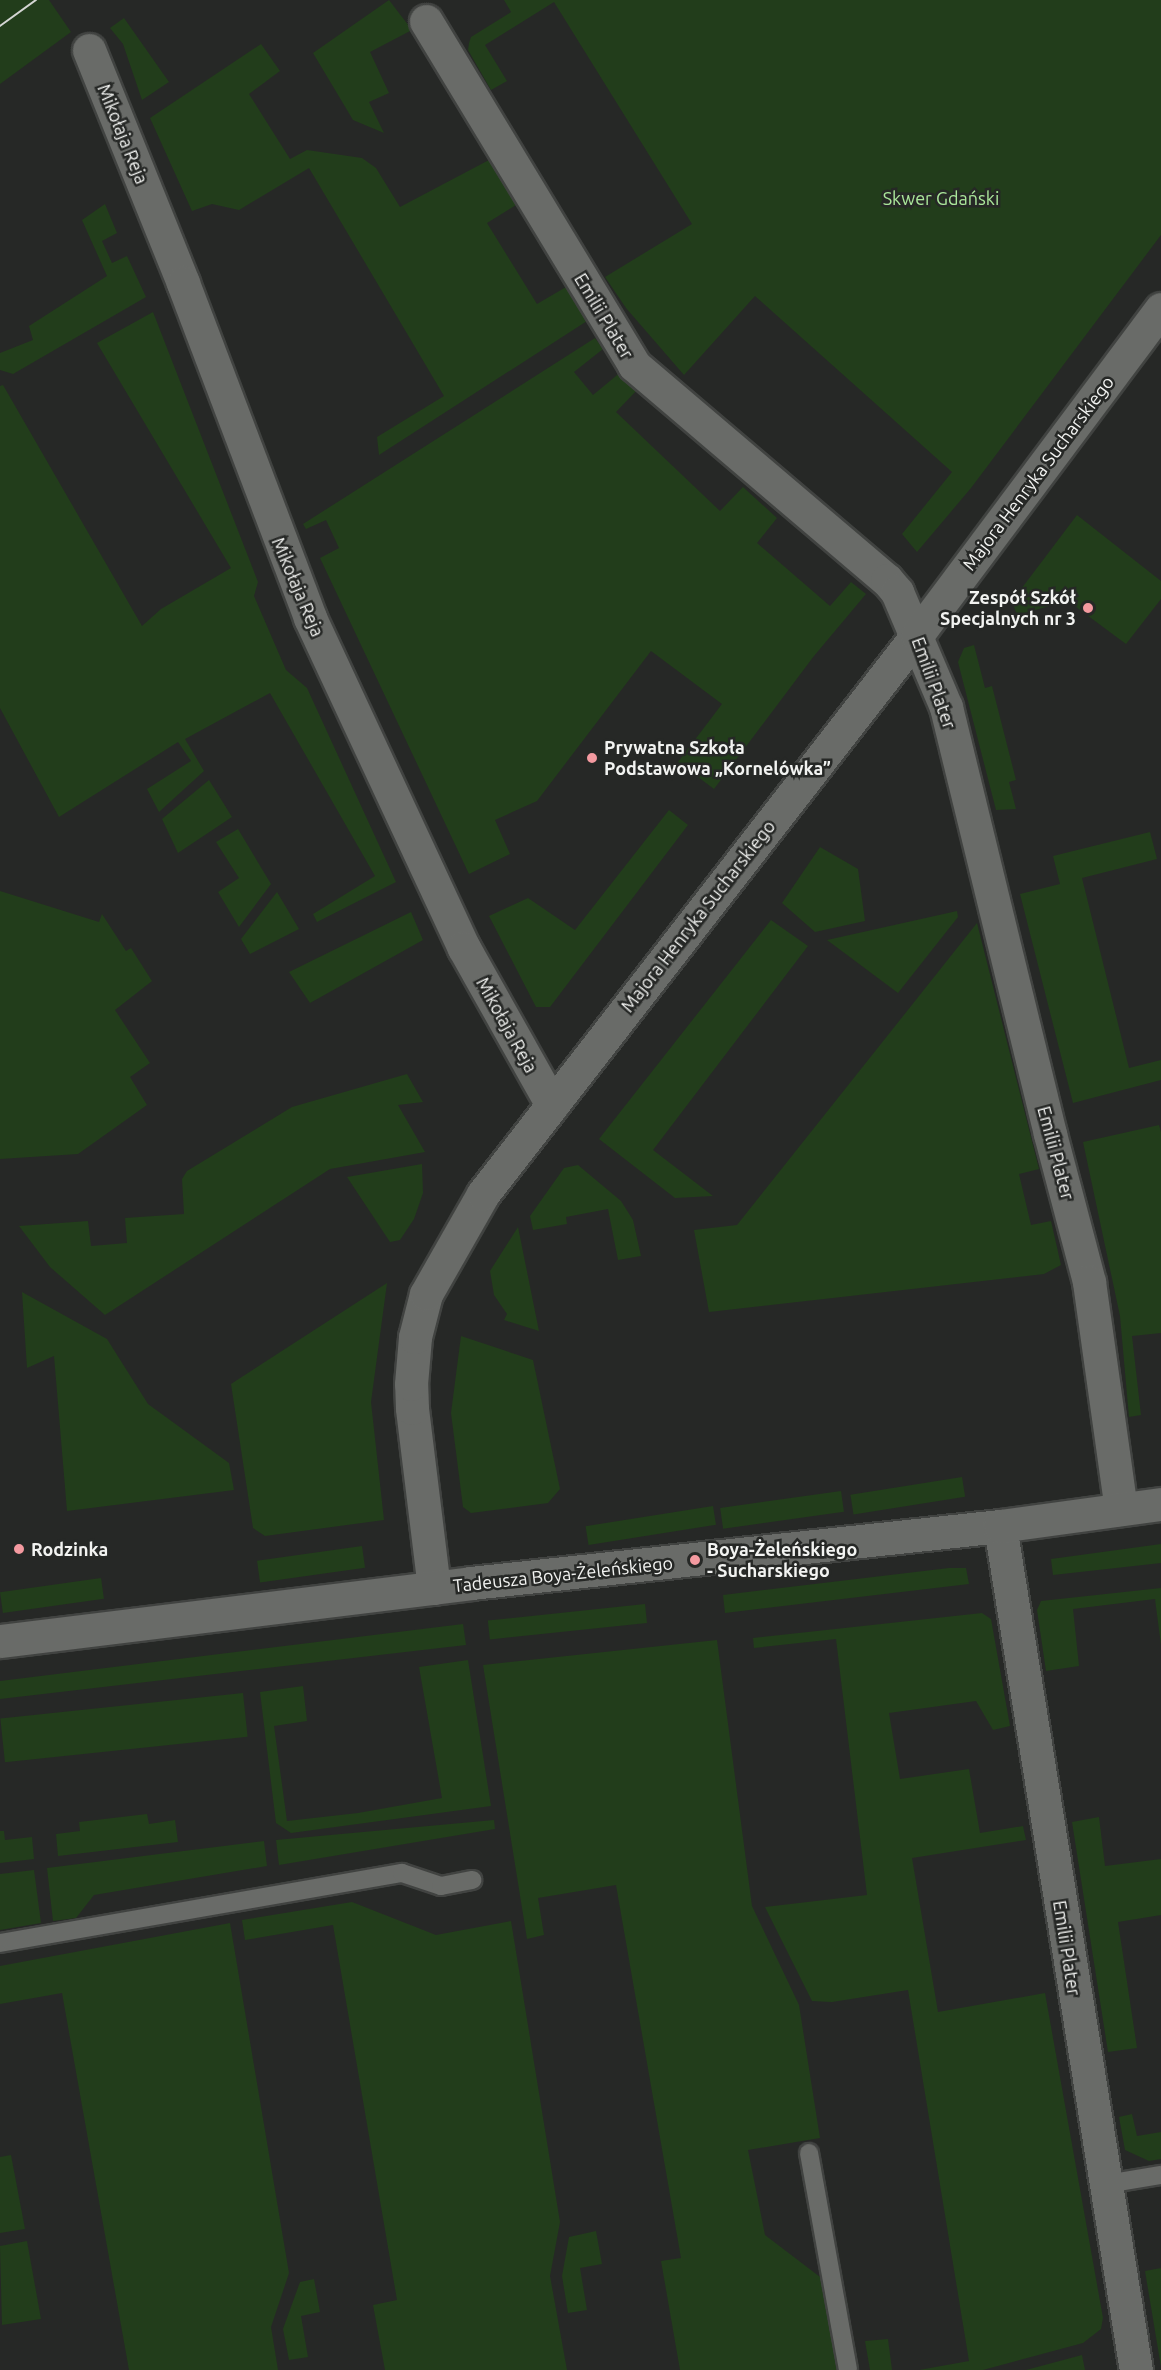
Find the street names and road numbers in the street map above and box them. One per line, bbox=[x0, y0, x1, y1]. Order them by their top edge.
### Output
street label: Mikołaja Reja bbox=[93, 81, 153, 187]
street label: Emilii Plater bbox=[570, 269, 638, 363]
street label: Majora Henryka Sucharskiego bbox=[958, 372, 1118, 574]
street label: Mikołaja Reja bbox=[267, 534, 329, 640]
street label: Emilii Plater bbox=[907, 634, 961, 732]
street label: Majora Henryka Sucharskiego bbox=[616, 816, 780, 1016]
street label: Mikołaja Reja bbox=[472, 973, 542, 1077]
street label: Emilii Plater bbox=[1033, 1104, 1079, 1202]
street label: Tadeusza Boya-Żeleńskiego bbox=[452, 1552, 674, 1596]
street label: Emilii Plater bbox=[1049, 1899, 1085, 1997]

